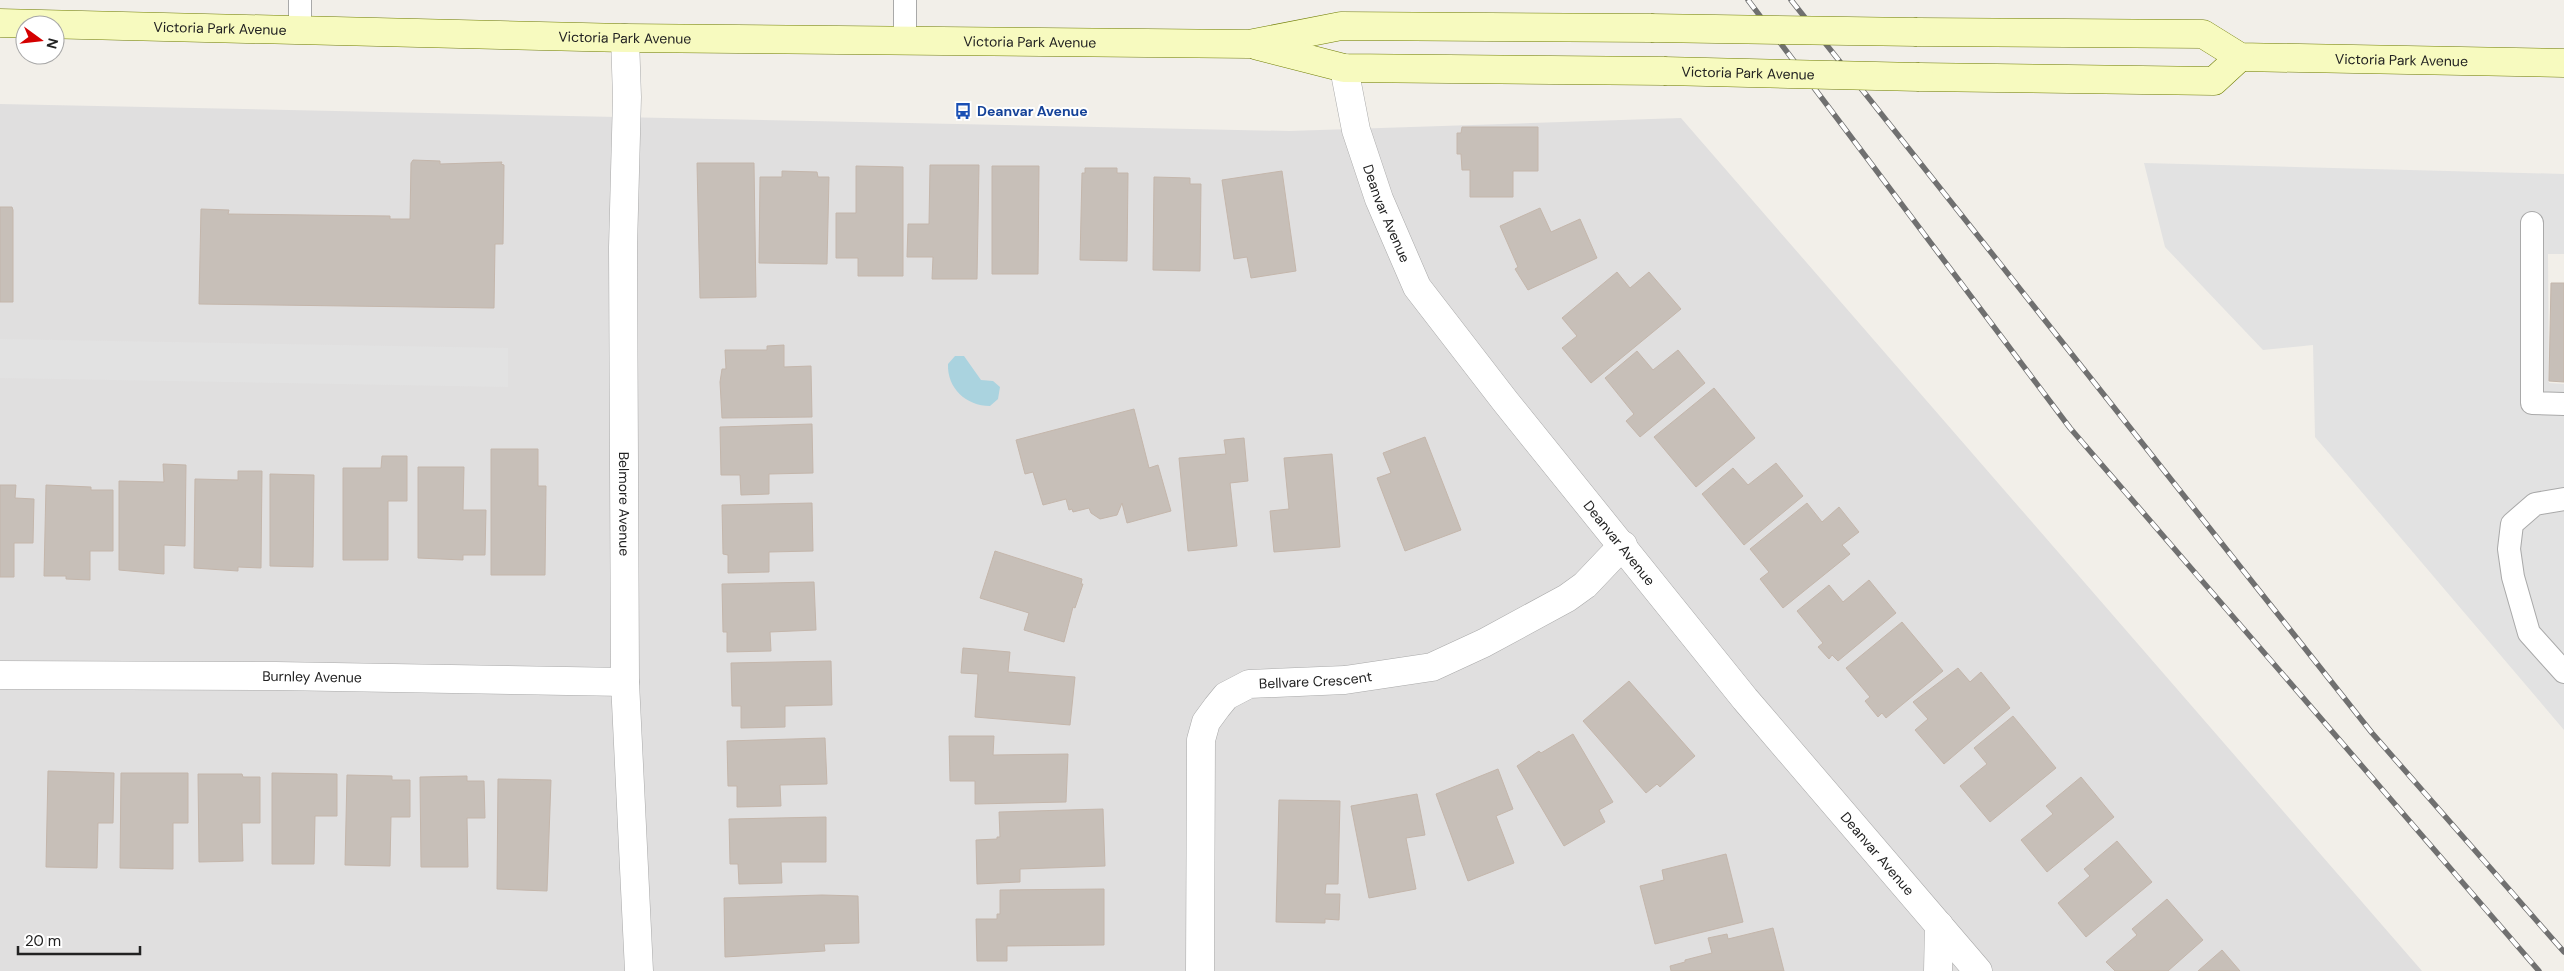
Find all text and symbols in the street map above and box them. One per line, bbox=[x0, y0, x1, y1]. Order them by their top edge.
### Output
north arrow bbox=[15, 15, 65, 65]
street label: Victoria Park Avenue bbox=[153, 18, 287, 39]
street label: Victoria Park Avenue bbox=[558, 27, 692, 48]
street label: Victoria Park Avenue bbox=[963, 32, 1096, 52]
text: N bbox=[43, 36, 63, 51]
street label: Victoria Park Avenue bbox=[2335, 50, 2468, 70]
street label: Victoria Park Avenue bbox=[1681, 62, 1815, 84]
bus stop icon: Deanvar Avenue bbox=[953, 101, 973, 121]
place label: Deanvar Avenue bbox=[977, 102, 1088, 120]
street label: Deanvar Avenue bbox=[1359, 162, 1414, 265]
street label: Belmore Avenue bbox=[615, 452, 633, 556]
street label: Deanvar Avenue bbox=[1580, 497, 1659, 589]
street label: Burnley Avenue bbox=[262, 667, 362, 686]
street label: Bellvare Crescent bbox=[1258, 667, 1373, 693]
street label: Deanvar Avenue bbox=[1837, 808, 1918, 899]
scale bar bbox=[18, 924, 140, 956]
text: 20 m bbox=[25, 931, 61, 951]

